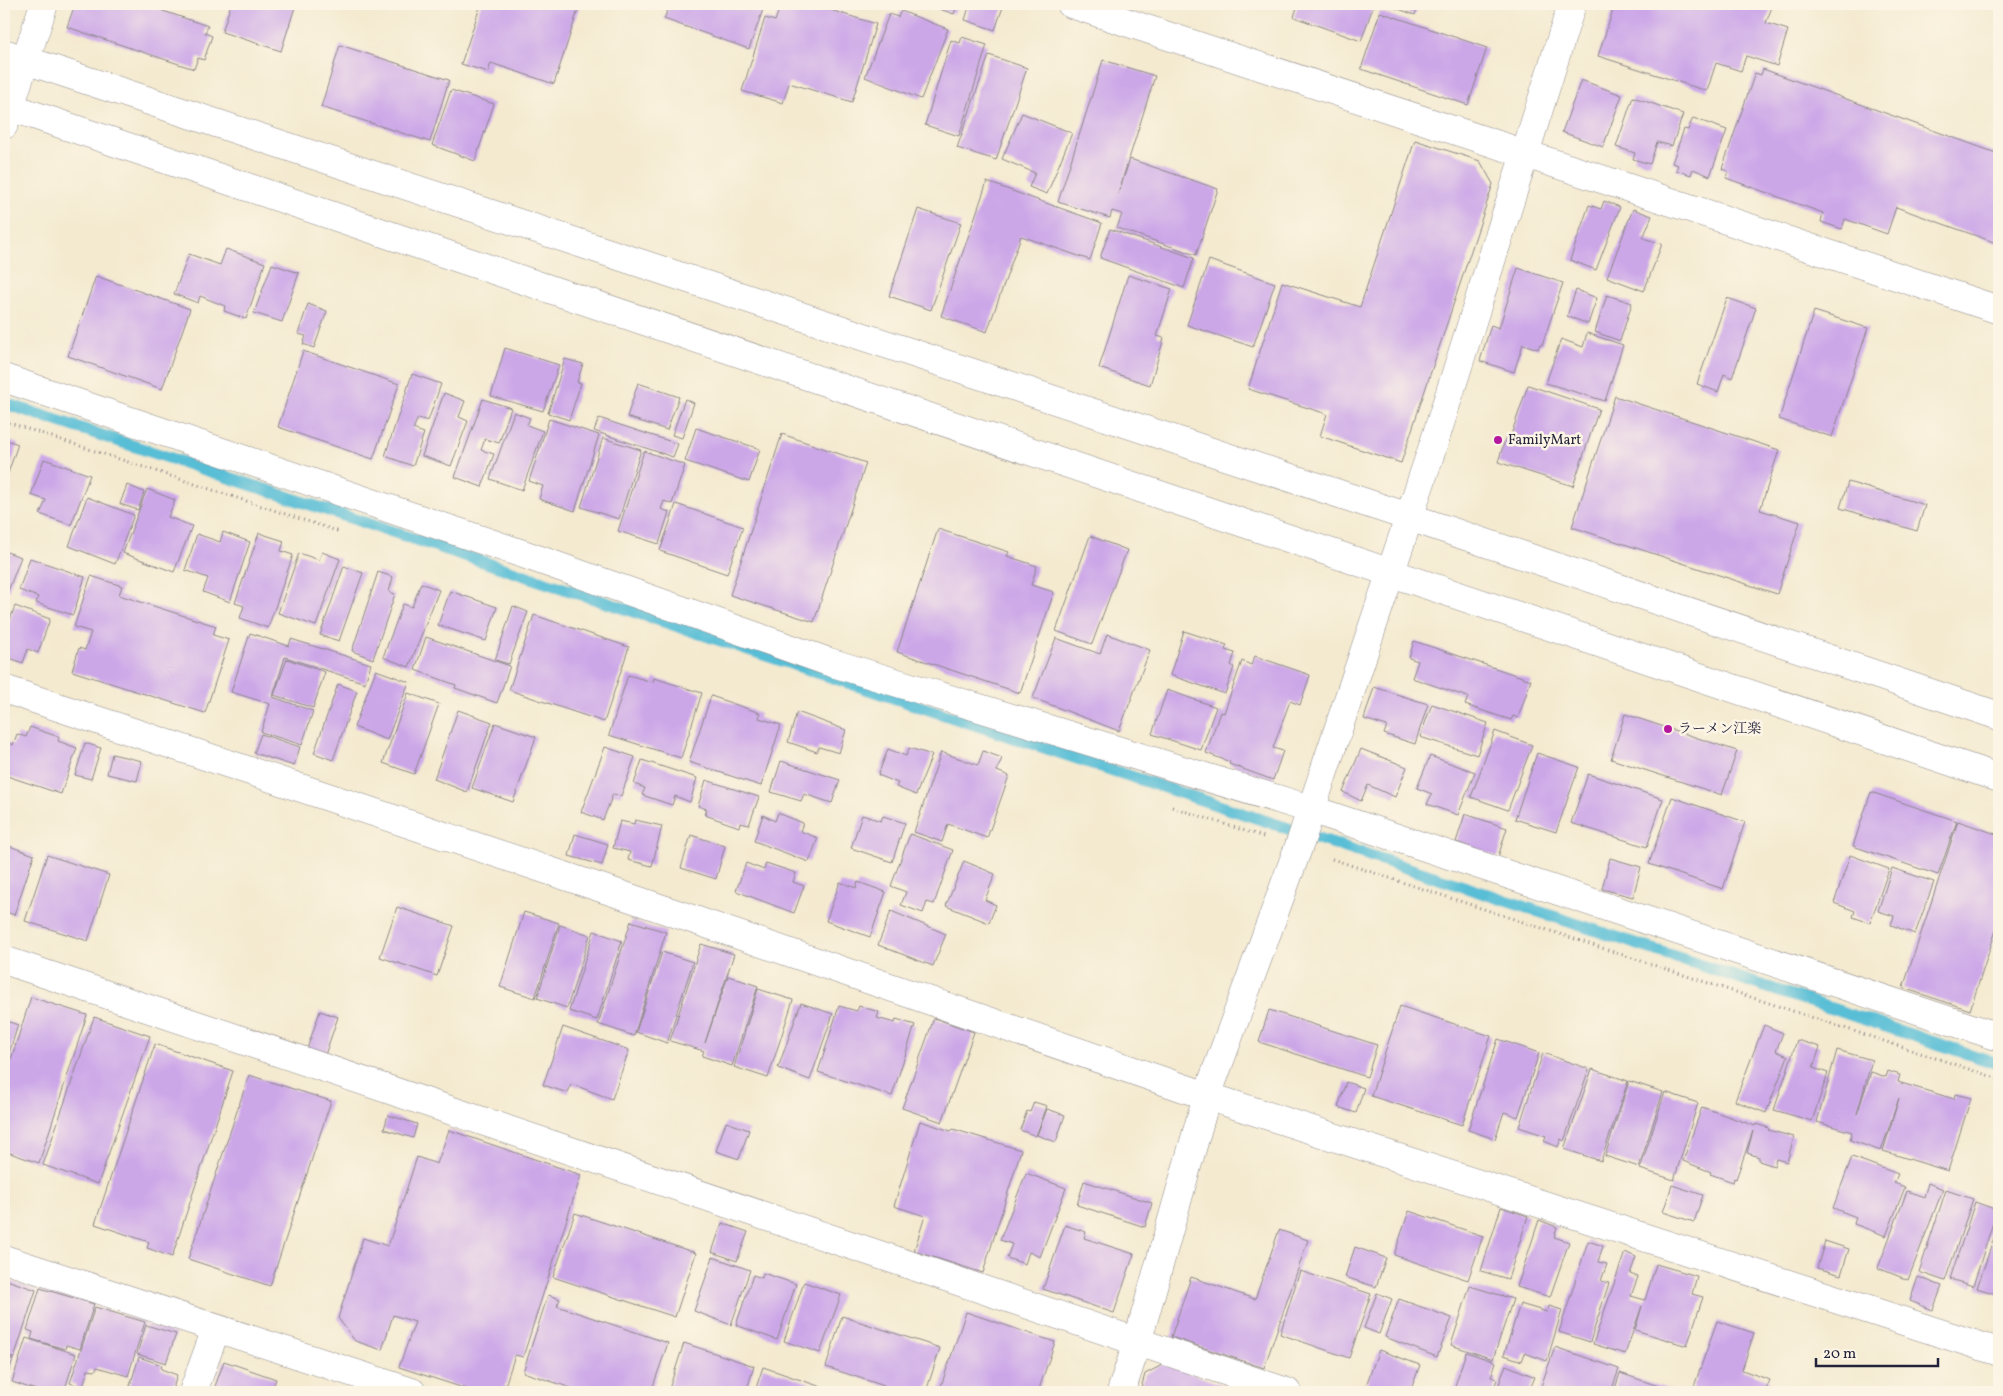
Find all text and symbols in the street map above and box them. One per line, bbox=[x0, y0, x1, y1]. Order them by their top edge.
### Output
place label: FamilyMart bbox=[1508, 431, 1581, 450]
marker: FamilyMart bbox=[1492, 434, 1504, 446]
place label: ラーメン江楽 bbox=[1678, 720, 1761, 739]
marker: ラーメン江楽 bbox=[1662, 723, 1674, 735]
scale bar bbox=[1816, 1336, 1938, 1368]
text: 20 m bbox=[1823, 1344, 1856, 1365]

